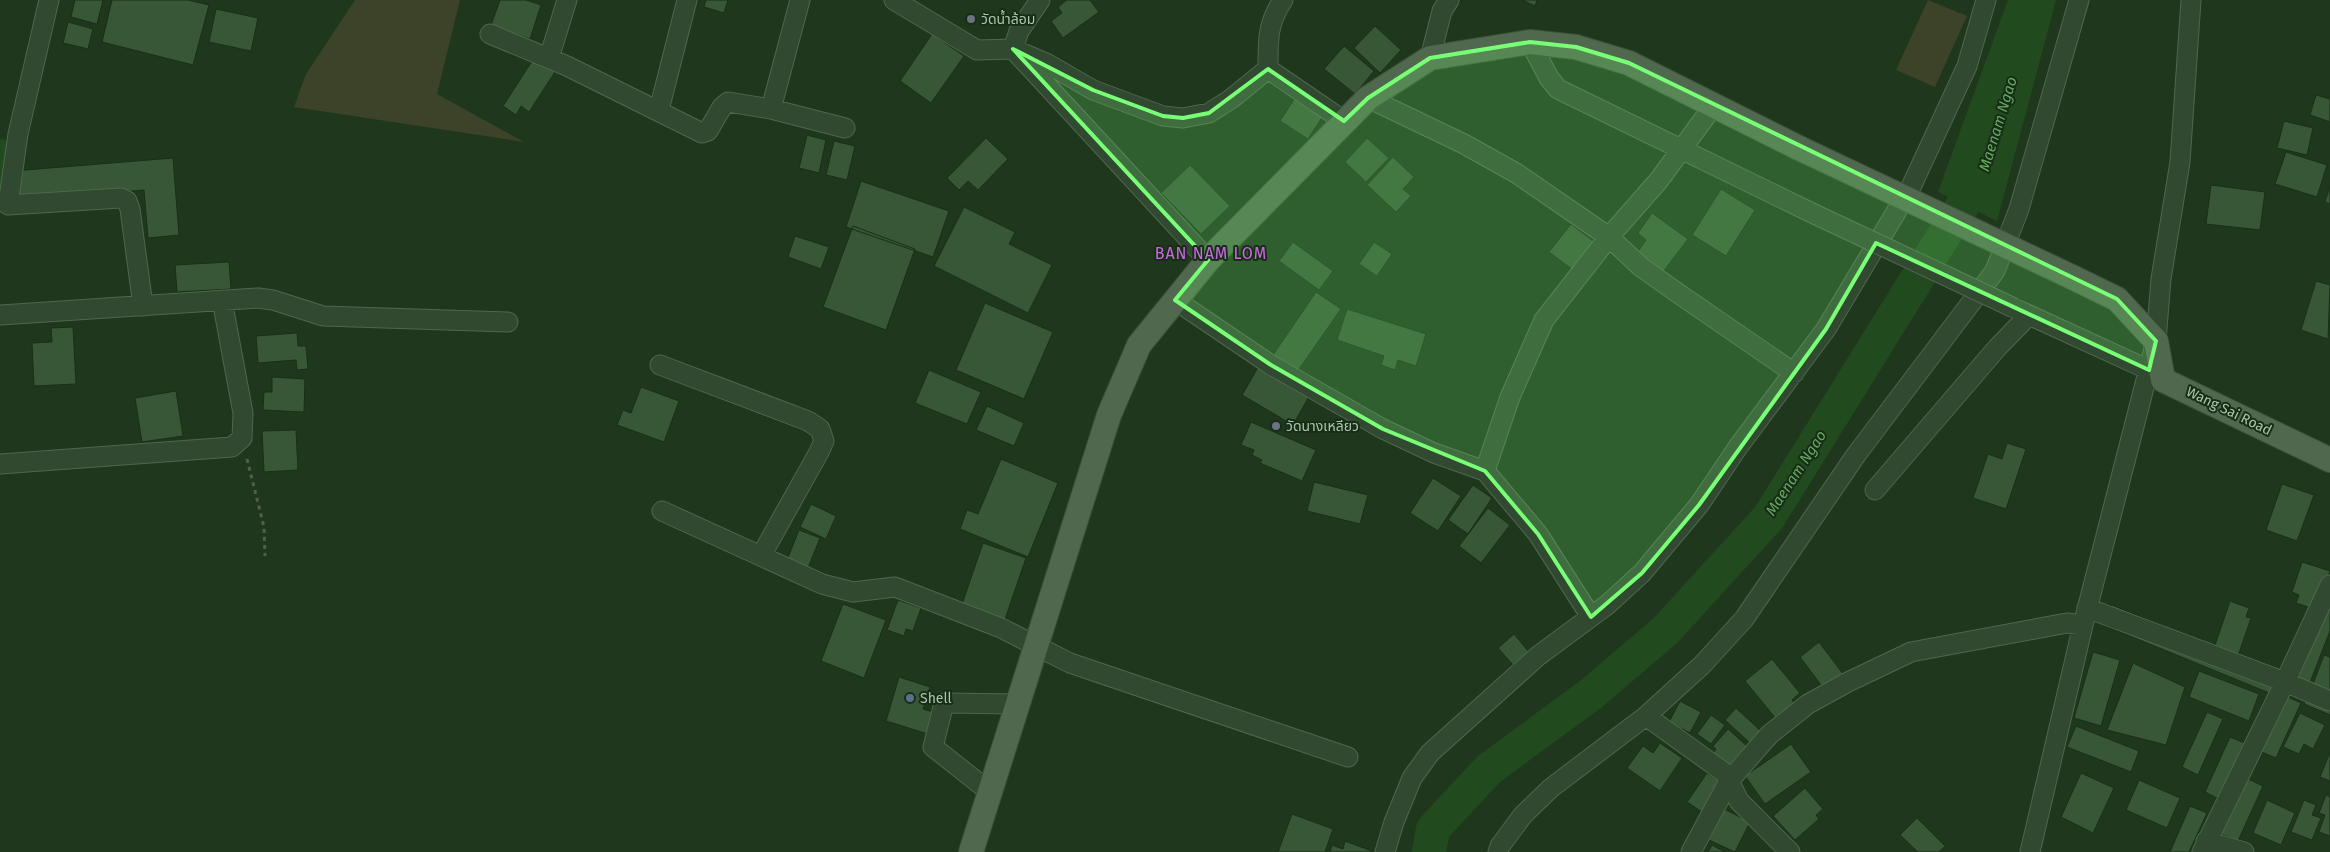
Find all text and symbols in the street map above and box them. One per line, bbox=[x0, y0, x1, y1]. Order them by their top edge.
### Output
place label: วัดน้ำล้อม bbox=[981, 9, 1035, 28]
marker: วัดน้ำล้อม bbox=[965, 13, 977, 25]
water label: Maenam Ngao bbox=[1975, 75, 2021, 173]
district label: BAN NAM LOM bbox=[1155, 244, 1267, 263]
street label: Wang Sai Road bbox=[2183, 383, 2275, 439]
place label: วัดนางเหลียว bbox=[1286, 418, 1359, 435]
marker: วัดนางเหลียว bbox=[1270, 420, 1282, 432]
water label: Maenam Ngao bbox=[1762, 427, 1830, 519]
place label: Shell bbox=[920, 690, 952, 707]
marker: Shell bbox=[904, 692, 916, 704]

